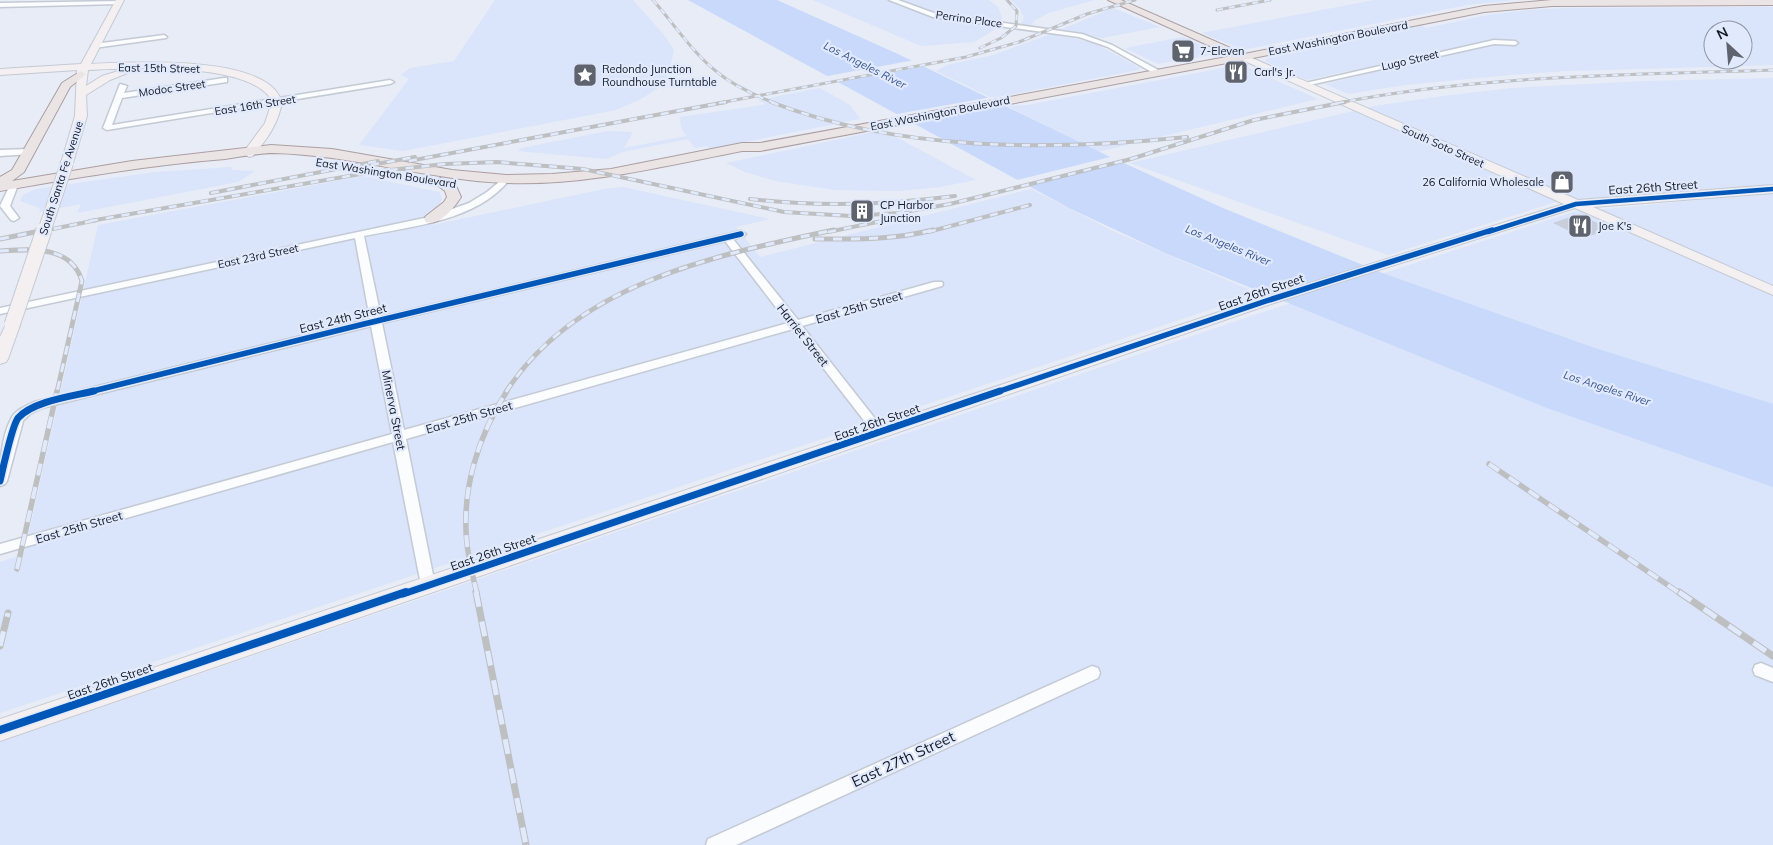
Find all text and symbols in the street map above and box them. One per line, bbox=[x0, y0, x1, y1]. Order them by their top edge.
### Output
street label: Perrino Place bbox=[935, 7, 1003, 31]
street label: East Washington Boulevard bbox=[1267, 18, 1409, 58]
north arrow bbox=[1703, 20, 1753, 70]
text: N bbox=[1714, 23, 1731, 44]
water label: Los Angeles River bbox=[821, 38, 909, 92]
supermarket icon: 7-Eleven bbox=[1170, 38, 1196, 64]
place label: 7-Eleven bbox=[1200, 44, 1245, 58]
street label: Lugo Street bbox=[1380, 47, 1440, 73]
restaurant icon: Carl's Jr. bbox=[1223, 59, 1249, 85]
street label: East 15th Street bbox=[118, 60, 200, 76]
place icon: Redondo Junction Roundhouse Turntable bbox=[572, 62, 598, 88]
place label: Redondo Junction Roundhouse Turntable bbox=[602, 62, 717, 89]
place label: Carl's Jr. bbox=[1254, 65, 1295, 79]
street label: Modoc Street bbox=[138, 76, 206, 100]
street label: East 16th Street bbox=[213, 92, 297, 118]
street label: East Washington Boulevard bbox=[869, 93, 1011, 133]
street label: South Santa Fe Avenue bbox=[36, 119, 86, 237]
street label: South Soto Street bbox=[1399, 121, 1487, 171]
street label: East Washington Boulevard bbox=[315, 155, 457, 191]
shop icon: 26 California Wholesale bbox=[1549, 169, 1575, 195]
place label: 26 California Wholesale bbox=[1422, 175, 1544, 189]
street label: East 26th Street bbox=[1608, 176, 1698, 198]
building icon: CP Harbor Junction bbox=[849, 198, 875, 224]
place label: CP Harbor Junction bbox=[880, 198, 933, 225]
restaurant icon: Joe K's bbox=[1567, 213, 1593, 239]
place label: Joe K's bbox=[1598, 219, 1632, 233]
water label: Los Angeles River bbox=[1183, 222, 1274, 269]
street label: East 23rd Street bbox=[216, 241, 300, 271]
street label: East 26th Street bbox=[1216, 270, 1306, 314]
street label: East 25th Street bbox=[814, 287, 904, 327]
street label: East 24th Street bbox=[298, 300, 388, 336]
street label: Harriet Street bbox=[774, 301, 832, 369]
water label: Los Angeles River bbox=[1562, 367, 1653, 409]
street label: Minerva Street bbox=[379, 369, 409, 451]
street label: East 25th Street bbox=[424, 397, 514, 437]
street label: East 26th Street bbox=[832, 400, 922, 444]
street label: East 25th Street bbox=[34, 507, 124, 547]
street label: East 26th Street bbox=[448, 530, 538, 574]
street label: East 26th Street bbox=[65, 659, 155, 703]
street label: East 27th Street bbox=[848, 727, 958, 791]

